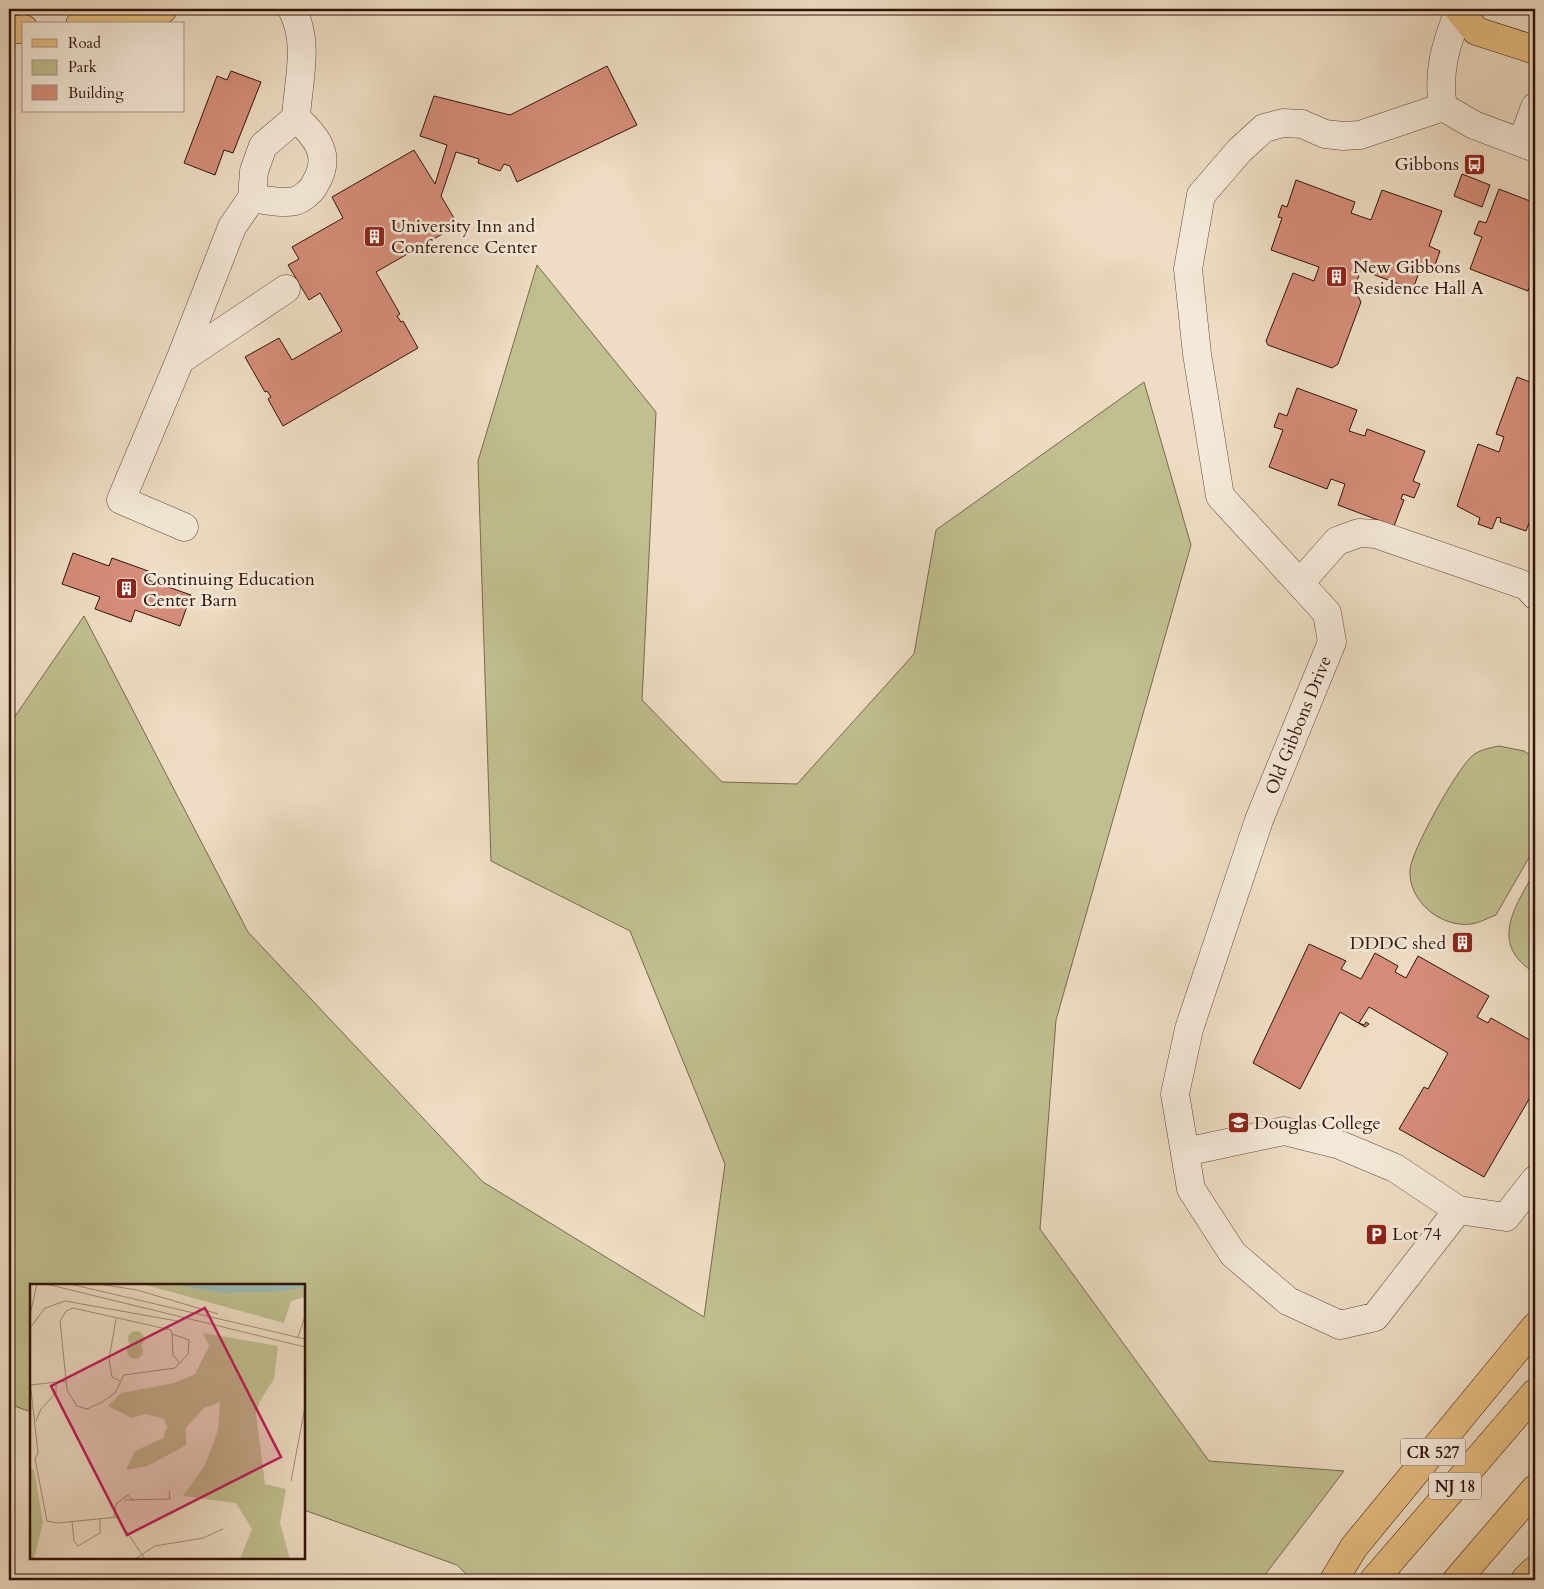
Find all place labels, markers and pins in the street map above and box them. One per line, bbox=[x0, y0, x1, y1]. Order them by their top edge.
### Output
place label: Gibbons bbox=[1394, 152, 1459, 177]
bus stop icon: Gibbons bbox=[1463, 152, 1487, 176]
place label: University Inn and Conference Center bbox=[391, 214, 538, 260]
building icon: University Inn and Conference Center bbox=[363, 224, 387, 248]
place label: New Gibbons Residence Hall A bbox=[1353, 255, 1484, 301]
building icon: New Gibbons Residence Hall A bbox=[1325, 265, 1349, 289]
place label: Continuing Education Center Barn bbox=[143, 567, 316, 613]
building icon: Continuing Education Center Barn bbox=[115, 577, 139, 601]
place label: DDDC shed bbox=[1350, 931, 1446, 956]
building icon: DDDC shed bbox=[1450, 931, 1474, 955]
school or university icon: Douglas College bbox=[1226, 1111, 1250, 1135]
place label: Douglas College bbox=[1254, 1111, 1381, 1136]
parking icon: Lot 74 bbox=[1364, 1222, 1388, 1246]
place label: Lot 74 bbox=[1392, 1222, 1442, 1247]

